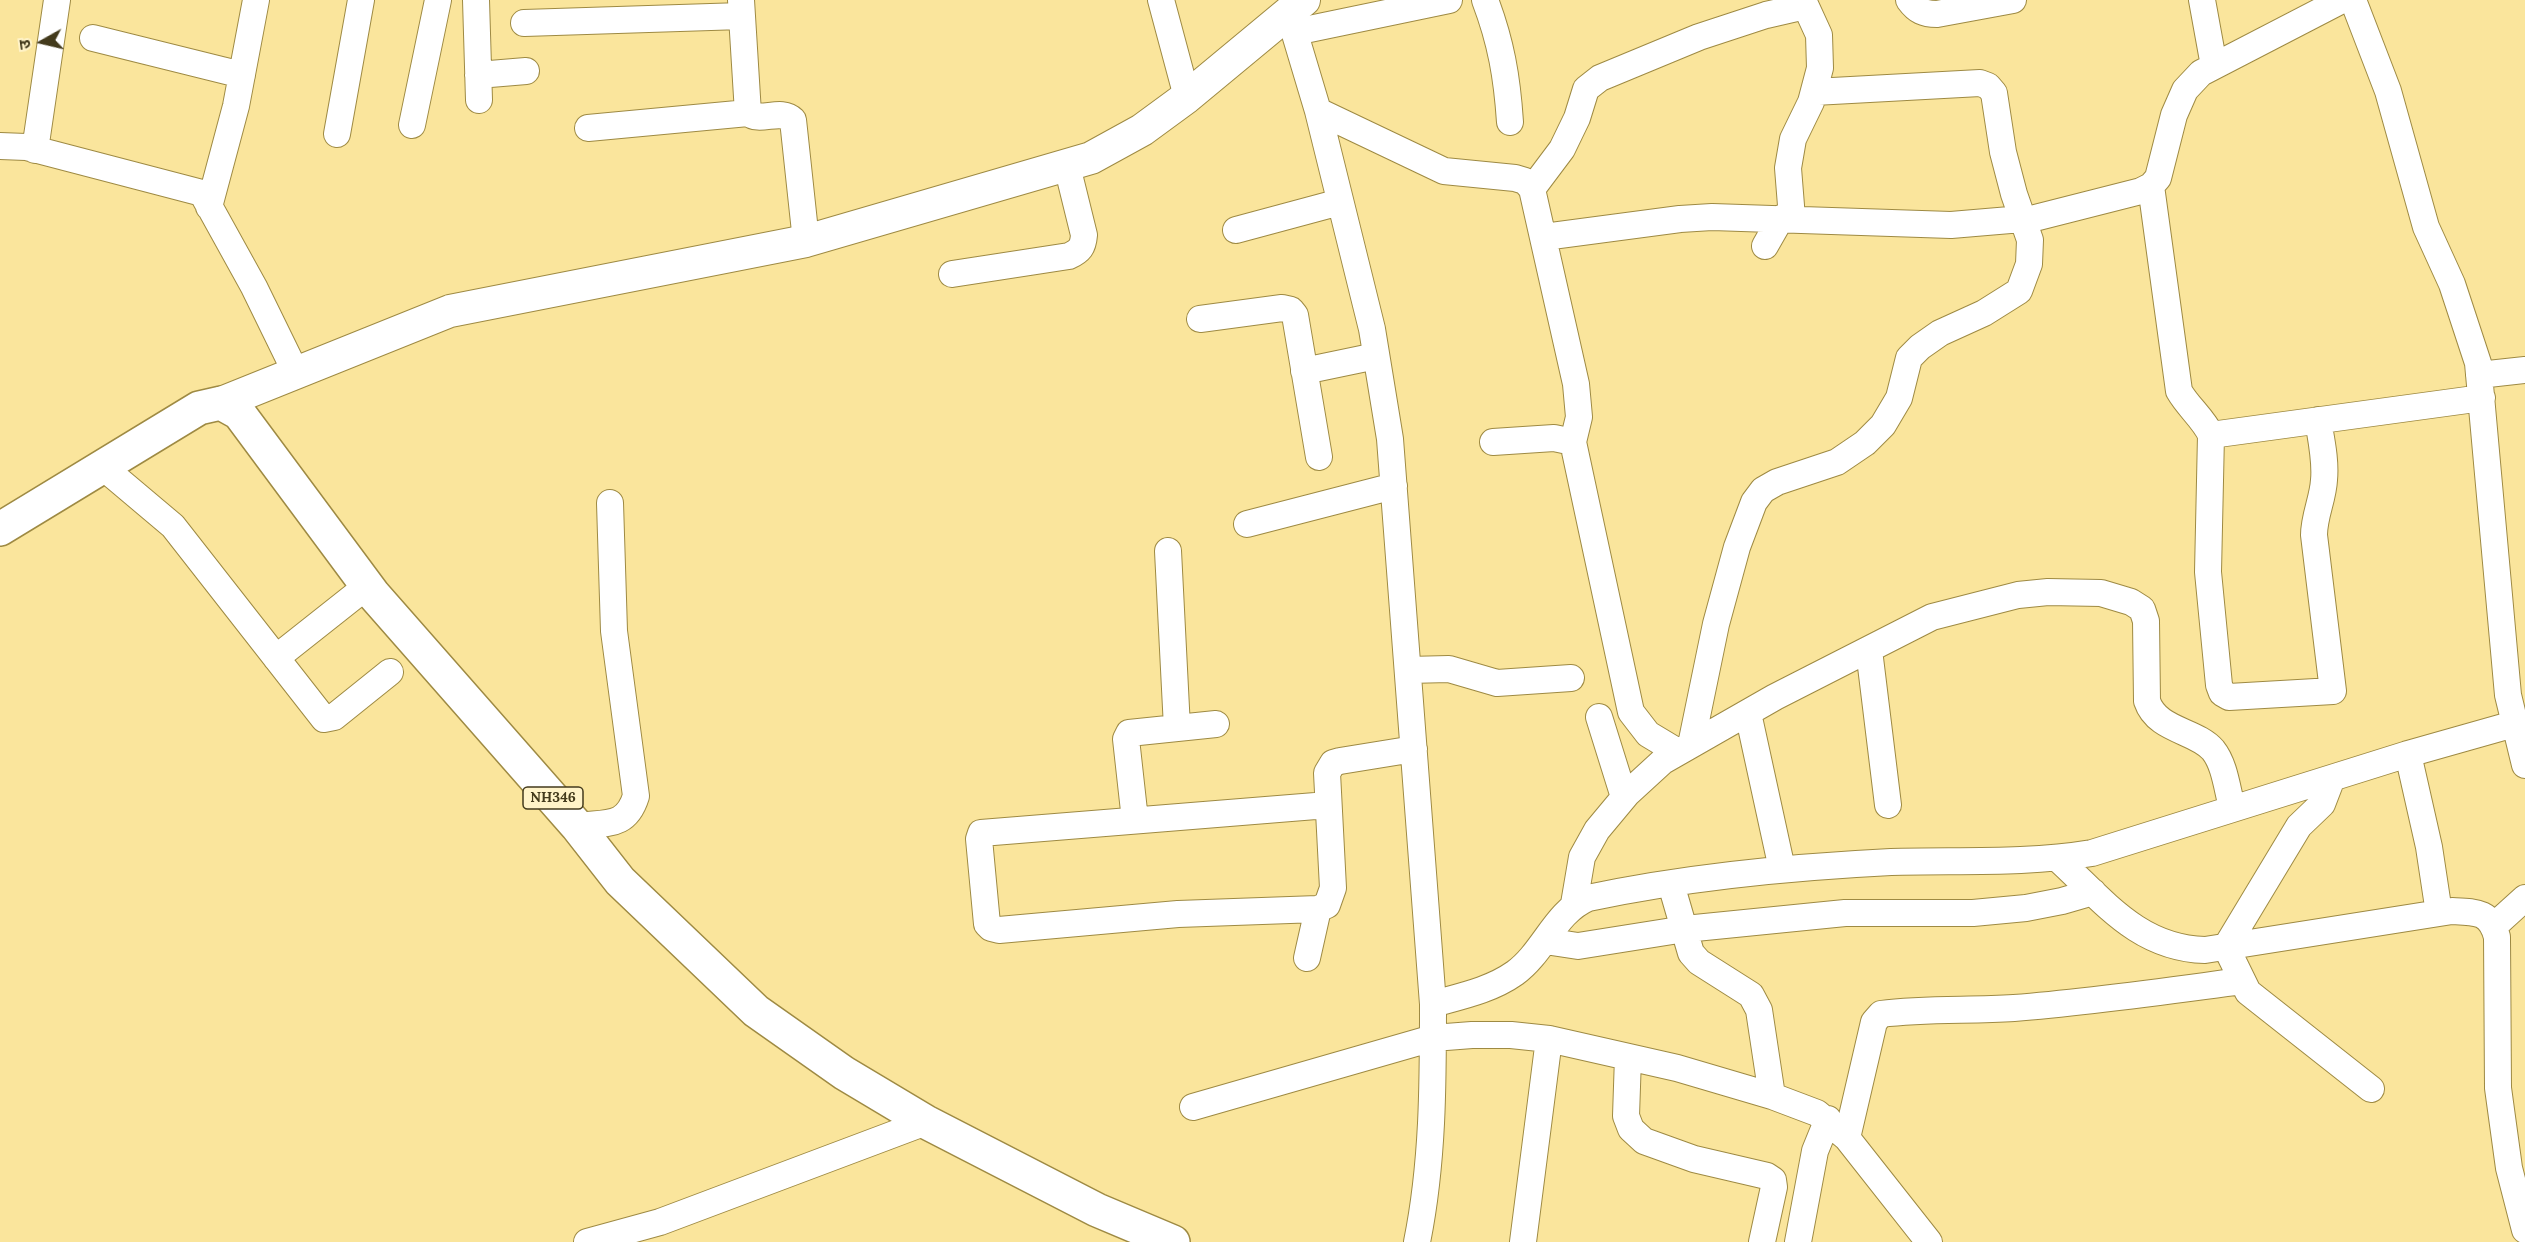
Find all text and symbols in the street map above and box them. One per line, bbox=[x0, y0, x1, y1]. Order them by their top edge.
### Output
north arrow bbox=[12, 12, 72, 72]
text: उ bbox=[14, 38, 35, 51]
road number: NH346 bbox=[523, 787, 583, 809]

